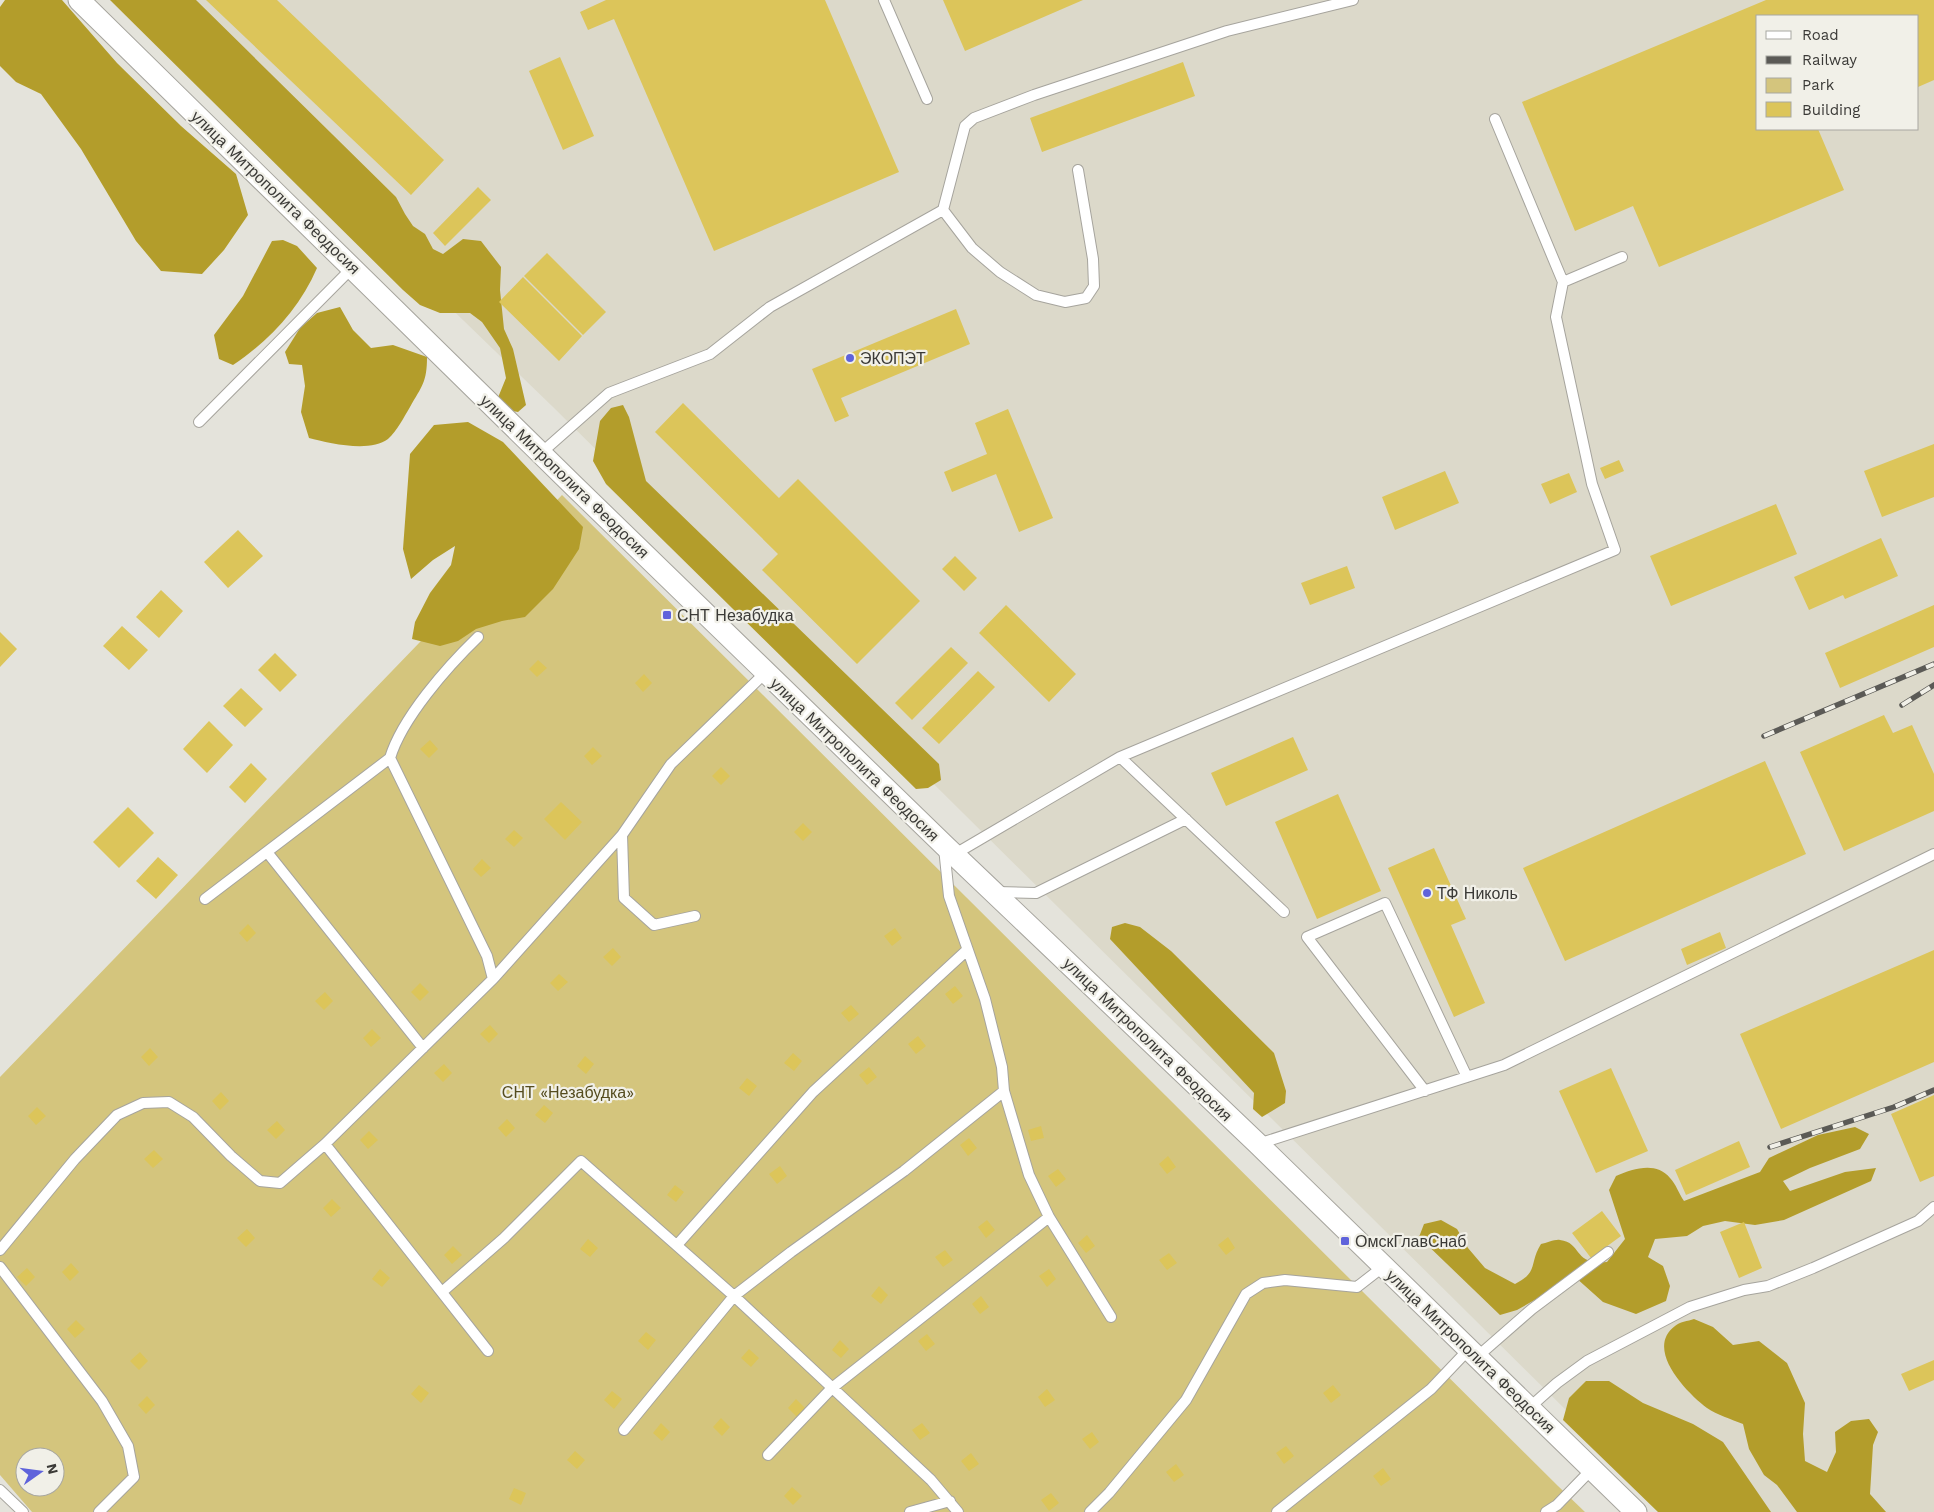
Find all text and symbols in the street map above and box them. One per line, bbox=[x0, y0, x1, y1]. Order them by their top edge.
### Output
legend bbox=[1756, 15, 1919, 130]
text: Road bbox=[1802, 26, 1839, 44]
text: Railway bbox=[1802, 51, 1857, 69]
text: Park bbox=[1802, 76, 1835, 94]
text: Building bbox=[1802, 101, 1860, 119]
street label: улица Митрополита Феодосия bbox=[187, 107, 364, 278]
place label: ЭКОПЭТ bbox=[860, 349, 926, 368]
marker: ЭКОПЭТ bbox=[844, 352, 856, 364]
street label: улица Митрополита Феодосия bbox=[476, 391, 653, 562]
place label: СНТ Незабудка bbox=[677, 606, 794, 625]
marker: СНТ Незабудка bbox=[661, 609, 673, 621]
street label: улица Митрополита Феодосия bbox=[766, 674, 943, 845]
place label: ТФ Николь bbox=[1437, 884, 1518, 903]
marker: ТФ Николь bbox=[1421, 887, 1433, 899]
street label: улица Митрополита Феодосия bbox=[1059, 954, 1236, 1125]
park label: СНТ «Незабудка» bbox=[502, 1083, 634, 1102]
place label: ОмскГлавСнаб bbox=[1355, 1232, 1466, 1251]
marker: ОмскГлавСнаб bbox=[1339, 1235, 1351, 1247]
street label: улица Митрополита Феодосия bbox=[1382, 1266, 1559, 1437]
north arrow bbox=[15, 1447, 65, 1497]
text: N bbox=[44, 1462, 62, 1476]

